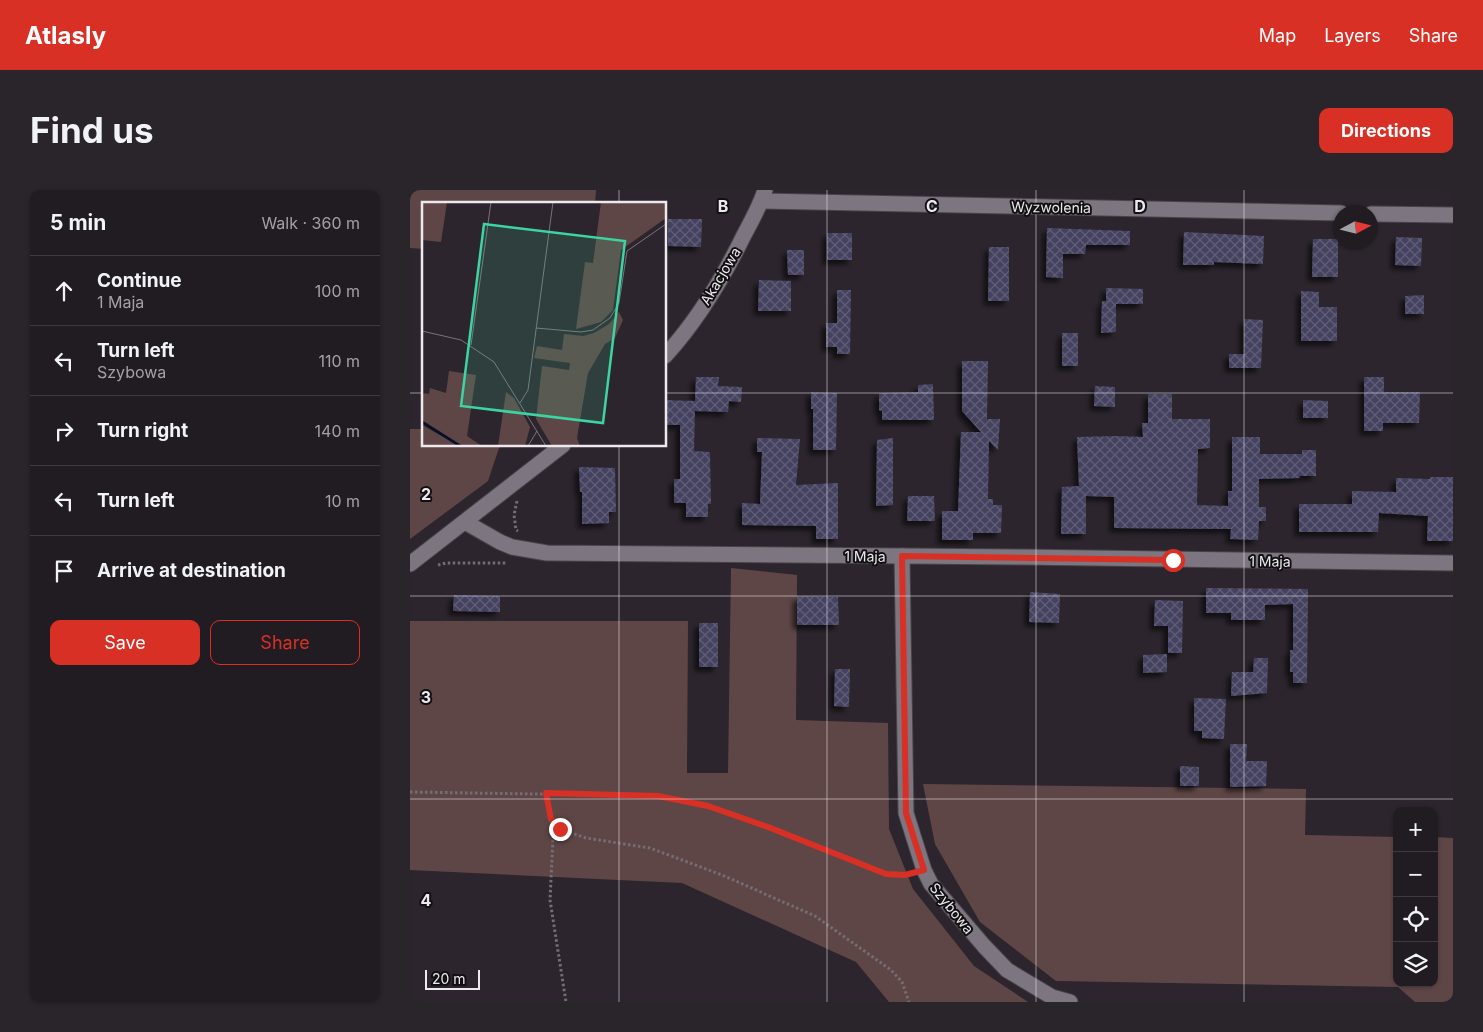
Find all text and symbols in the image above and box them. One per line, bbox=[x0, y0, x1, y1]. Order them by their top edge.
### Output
text: Atlasly bbox=[25, 21, 106, 50]
text: Map bbox=[1259, 25, 1296, 46]
text: Layers bbox=[1324, 25, 1381, 46]
text: Share bbox=[1409, 25, 1458, 46]
button: Directions bbox=[1319, 108, 1453, 153]
text: Find us bbox=[30, 109, 154, 151]
text: B bbox=[718, 196, 728, 216]
text: C bbox=[926, 196, 938, 216]
text: D bbox=[1134, 196, 1146, 216]
street label: Wyzwolenia bbox=[1011, 198, 1091, 216]
inset map bbox=[422, 202, 666, 446]
north arrow bbox=[1333, 205, 1378, 250]
text: 5 min bbox=[50, 210, 106, 235]
text: Walk · 360 m bbox=[261, 213, 360, 233]
street label: Akacjowa bbox=[696, 244, 744, 308]
text: Continue bbox=[97, 269, 182, 292]
icon: ahead bbox=[50, 277, 78, 305]
text: 100 m bbox=[315, 281, 360, 301]
text: 1 Maja bbox=[97, 292, 144, 312]
text: Turn left bbox=[97, 339, 175, 362]
icon: left bbox=[50, 347, 78, 375]
text: 110 m bbox=[318, 351, 360, 371]
text: Szybowa bbox=[97, 362, 166, 382]
icon: right bbox=[50, 417, 78, 445]
text: Turn right bbox=[97, 419, 188, 442]
text: 140 m bbox=[315, 421, 360, 441]
text: 2 bbox=[421, 484, 431, 504]
icon: left bbox=[50, 487, 78, 515]
text: Turn left bbox=[97, 489, 175, 512]
text: 10 m bbox=[325, 491, 360, 511]
street label: 1 Maja bbox=[844, 547, 886, 565]
route start bbox=[1162, 549, 1185, 572]
street label: 1 Maja bbox=[1249, 552, 1291, 570]
icon: arrive bbox=[50, 557, 78, 585]
text: Arrive at destination bbox=[97, 559, 286, 582]
button: Save bbox=[50, 620, 200, 665]
button: Share bbox=[210, 620, 360, 665]
text: 3 bbox=[421, 687, 431, 707]
map controls bbox=[1393, 807, 1438, 987]
button: + bbox=[1393, 807, 1438, 852]
route end bbox=[549, 818, 572, 841]
button: − bbox=[1393, 852, 1438, 897]
street label: Szybowa bbox=[926, 879, 978, 937]
text: 4 bbox=[421, 890, 432, 910]
button: locate bbox=[1393, 897, 1438, 942]
button: layers bbox=[1393, 942, 1438, 987]
scale bar bbox=[425, 967, 480, 990]
text: 20 m bbox=[432, 970, 466, 987]

